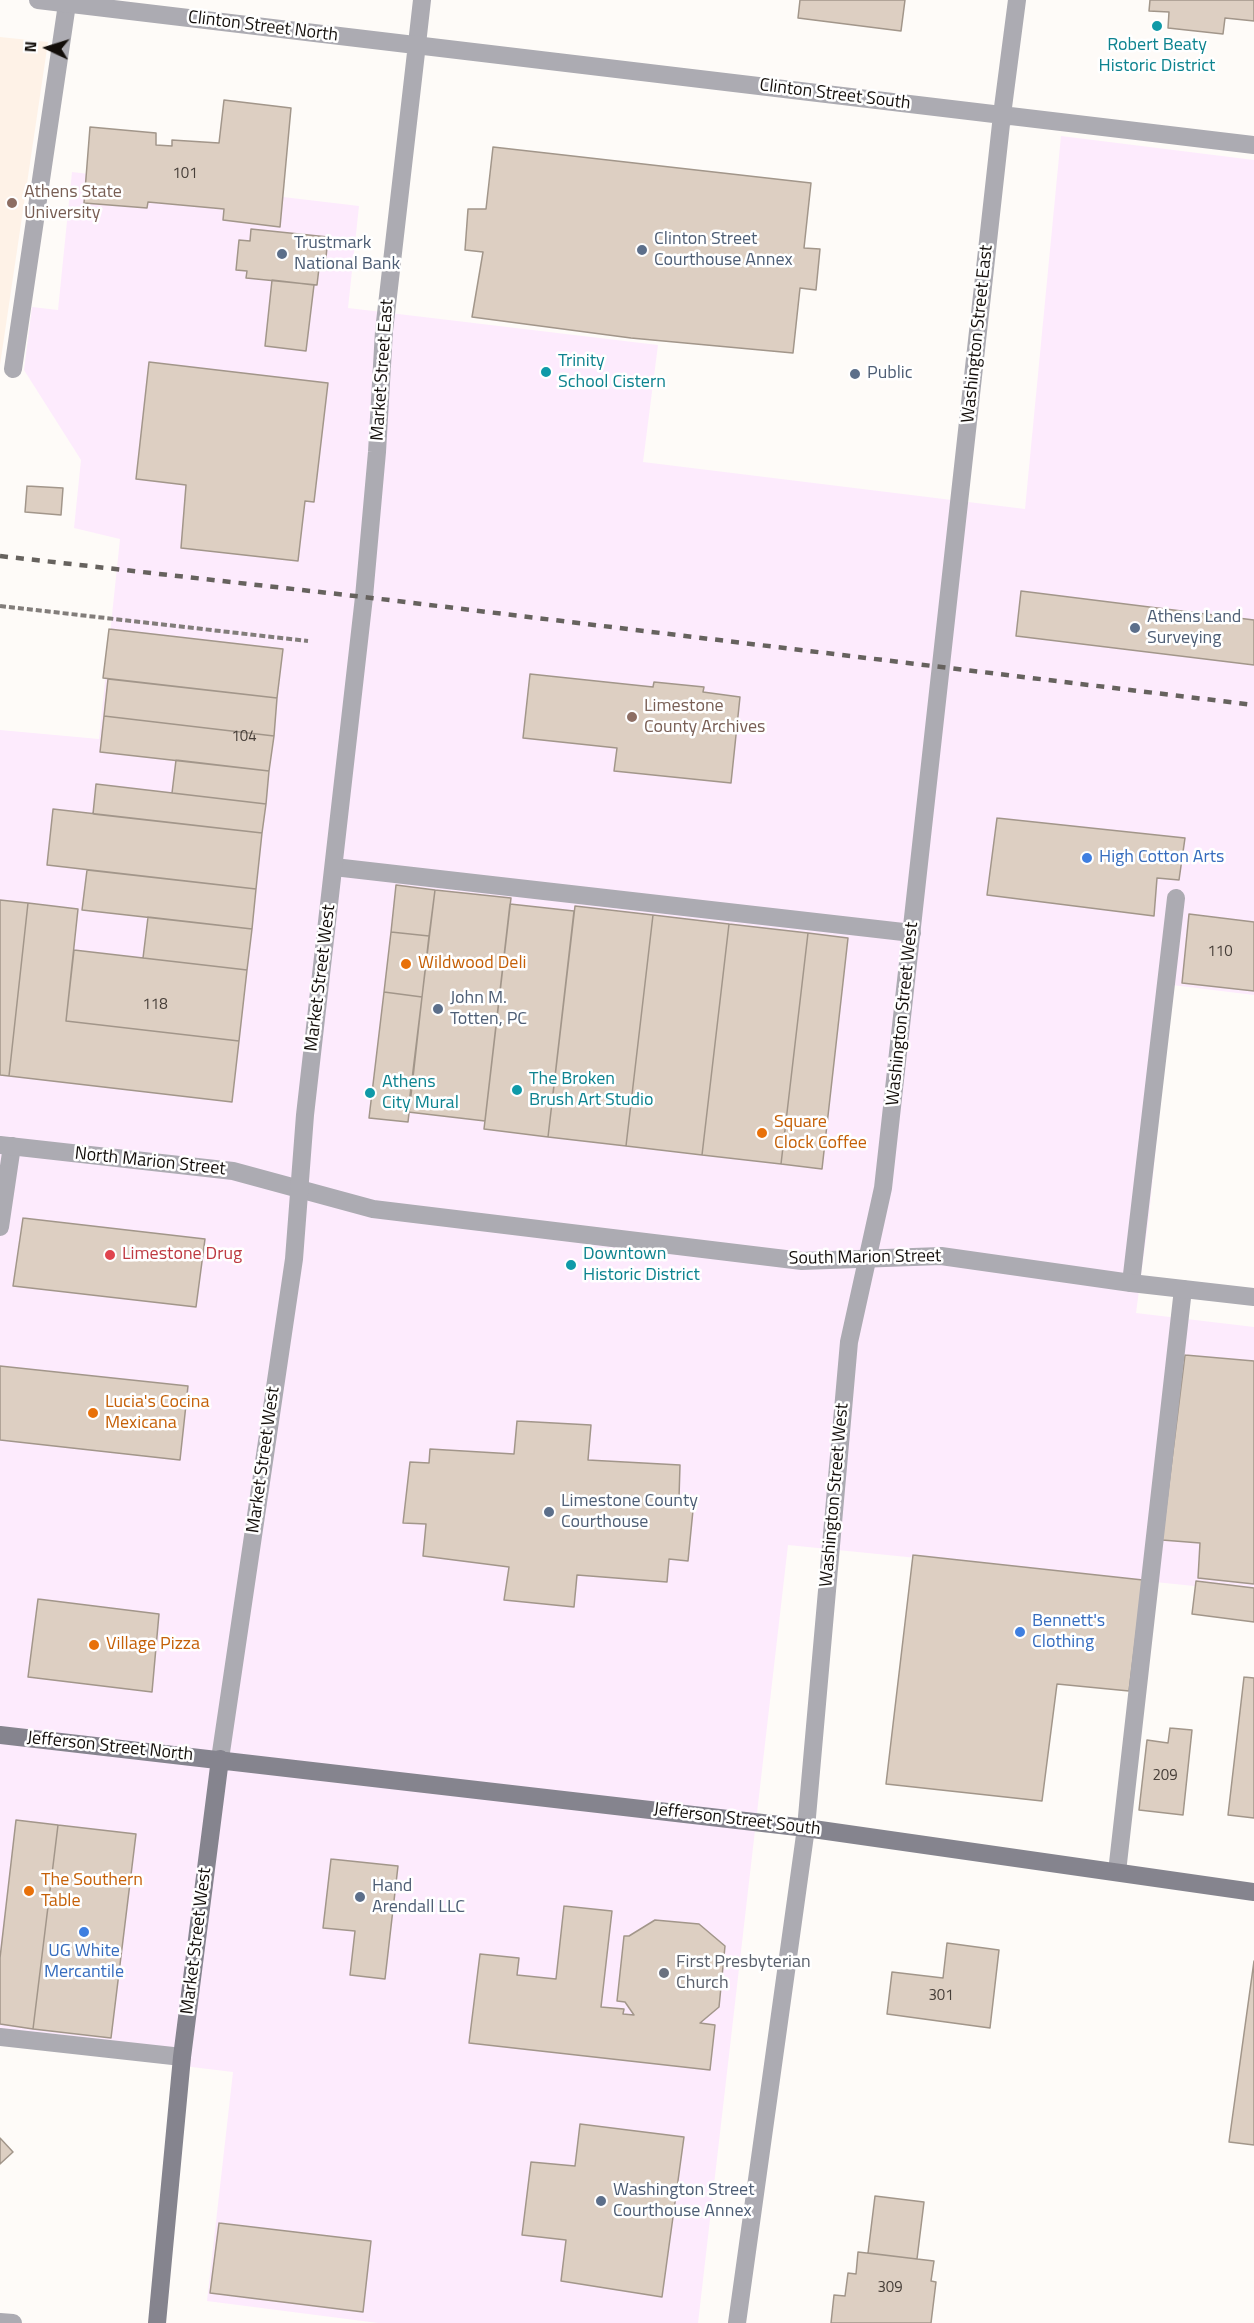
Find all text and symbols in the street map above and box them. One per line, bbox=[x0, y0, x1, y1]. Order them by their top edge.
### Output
street label: Clinton Street North bbox=[187, 7, 339, 47]
north arrow bbox=[18, 18, 78, 78]
marker: Robert Beaty Historic District bbox=[1150, 19, 1164, 33]
place label: Robert Beaty Historic District bbox=[1099, 35, 1215, 78]
text: N bbox=[18, 40, 42, 53]
street label: Clinton Street South bbox=[758, 75, 912, 115]
house number: 101 bbox=[172, 165, 198, 183]
place label: Athens State University bbox=[24, 182, 122, 224]
marker: Athens State University bbox=[5, 196, 19, 210]
place label: Clinton Street Courthouse Annex bbox=[654, 229, 793, 272]
place label: Trustmark National Bank bbox=[294, 233, 400, 276]
marker: Clinton Street Courthouse Annex bbox=[635, 243, 649, 257]
street label: Washington Street East bbox=[958, 244, 998, 424]
marker: Trustmark National Bank bbox=[275, 247, 289, 261]
street label: Market Street East bbox=[367, 298, 399, 442]
place label: Trinity School Cistern bbox=[558, 351, 666, 394]
place label: Public bbox=[867, 363, 913, 385]
marker: Trinity School Cistern bbox=[539, 365, 553, 379]
marker: Public bbox=[848, 367, 862, 381]
place label: Athens Land Surveying bbox=[1147, 607, 1241, 650]
marker: Athens Land Surveying bbox=[1128, 621, 1142, 635]
place label: Limestone County Archives bbox=[644, 696, 765, 738]
marker: Limestone County Archives bbox=[625, 710, 639, 724]
house number: 104 bbox=[231, 728, 257, 746]
place label: High Cotton Arts bbox=[1099, 847, 1224, 869]
marker: High Cotton Arts bbox=[1080, 851, 1094, 865]
street label: Market Street West bbox=[301, 903, 341, 1053]
street label: Washington Street West bbox=[883, 921, 923, 1107]
house number: 110 bbox=[1207, 943, 1233, 961]
place label: Wildwood Deli bbox=[418, 953, 526, 975]
marker: Wildwood Deli bbox=[399, 957, 413, 971]
place label: John M. Totten, PC bbox=[450, 988, 527, 1030]
house number: 118 bbox=[142, 996, 168, 1014]
marker: John M. Totten, PC bbox=[431, 1002, 445, 1016]
place label: The Broken Brush Art Studio bbox=[529, 1069, 654, 1112]
place label: Athens City Mural bbox=[382, 1072, 459, 1114]
marker: The Broken Brush Art Studio bbox=[510, 1083, 524, 1097]
marker: Athens City Mural bbox=[363, 1086, 377, 1100]
place label: Square Clock Coffee bbox=[774, 1112, 867, 1154]
marker: Square Clock Coffee bbox=[755, 1126, 769, 1140]
street label: North Marion Street bbox=[73, 1143, 227, 1181]
place label: Limestone Drug bbox=[122, 1244, 242, 1266]
place label: Downtown Historic District bbox=[583, 1244, 700, 1286]
street label: South Marion Street bbox=[789, 1246, 941, 1270]
marker: Limestone Drug bbox=[103, 1248, 117, 1262]
marker: Downtown Historic District bbox=[564, 1258, 578, 1272]
street label: Market Street West bbox=[243, 1385, 285, 1535]
place label: Lucia's Cocina Mexicana bbox=[105, 1392, 209, 1434]
street label: Washington Street West bbox=[816, 1402, 854, 1588]
marker: Lucia's Cocina Mexicana bbox=[86, 1406, 100, 1420]
place label: Limestone County Courthouse bbox=[561, 1491, 698, 1534]
marker: Limestone County Courthouse bbox=[542, 1505, 556, 1519]
place label: Bennett's Clothing bbox=[1032, 1611, 1105, 1654]
marker: Bennett's Clothing bbox=[1013, 1625, 1027, 1639]
place label: Village Pizza bbox=[106, 1634, 200, 1656]
marker: Village Pizza bbox=[87, 1638, 101, 1652]
street label: Jefferson Street North bbox=[26, 1728, 194, 1766]
house number: 209 bbox=[1152, 1767, 1178, 1785]
street label: Jefferson Street South bbox=[652, 1799, 822, 1841]
street label: Market Street West bbox=[177, 1866, 217, 2016]
place label: The Southern Table bbox=[41, 1870, 143, 1912]
place label: Hand Arendall LLC bbox=[372, 1876, 465, 1918]
marker: The Southern Table bbox=[22, 1884, 36, 1898]
marker: Hand Arendall LLC bbox=[353, 1890, 367, 1904]
marker: UG White Mercantile bbox=[77, 1925, 91, 1939]
place label: UG White Mercantile bbox=[44, 1941, 124, 1984]
place label: First Presbyterian Church bbox=[676, 1952, 811, 1994]
marker: First Presbyterian Church bbox=[657, 1966, 671, 1980]
house number: 301 bbox=[928, 1987, 954, 2005]
place label: Washington Street Courthouse Annex bbox=[613, 2180, 754, 2222]
marker: Washington Street Courthouse Annex bbox=[594, 2194, 608, 2208]
house number: 309 bbox=[877, 2279, 903, 2297]

